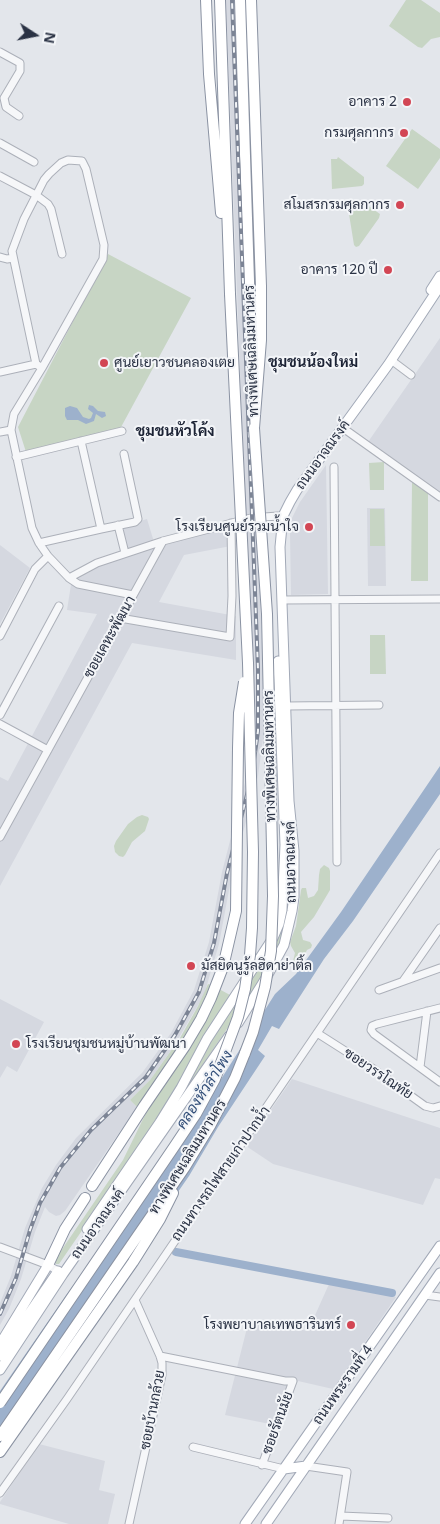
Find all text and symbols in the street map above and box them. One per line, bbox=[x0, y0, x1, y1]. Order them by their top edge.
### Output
north arrow bbox=[10, 10, 60, 60]
text: N bbox=[40, 31, 61, 45]
place label: อาคาร 2 bbox=[348, 94, 397, 110]
marker: อาคาร 2 bbox=[401, 96, 413, 108]
place label: กรมศุลกากร bbox=[324, 125, 394, 141]
marker: กรมศุลกากร bbox=[398, 127, 410, 139]
place label: สโมสรกรมศุลกากร bbox=[283, 197, 390, 213]
marker: สโมสรกรมศุลกากร bbox=[394, 199, 406, 211]
place label: อาคาร 120 ปี bbox=[301, 262, 378, 278]
marker: อาคาร 120 ปี bbox=[382, 264, 394, 276]
street label: ทางพิเศษเฉลิมมหานคร bbox=[241, 285, 263, 417]
district label: ชุมชนน้องใหม่ bbox=[268, 354, 358, 372]
place label: ศูนย์เยาวชนคลองเตย bbox=[114, 355, 235, 371]
marker: ศูนย์เยาวชนคลองเตย bbox=[98, 357, 110, 369]
street label: ถนนอาจณรงค์ bbox=[292, 417, 354, 493]
district label: ชุมชนหัวโค้ง bbox=[135, 423, 215, 441]
place label: โรงเรียนศูนย์รวมน้ำใจ bbox=[176, 519, 299, 535]
marker: โรงเรียนศูนย์รวมน้ำใจ bbox=[303, 521, 315, 533]
street label: ซอยเคหะพัฒนา bbox=[80, 593, 140, 681]
street label: ทางพิเศษเฉลิมมหานคร bbox=[260, 690, 280, 822]
street label: ถนนอาจณรงค์ bbox=[282, 821, 300, 903]
place label: มัสยิดนูรู้ลฮิดาย่าติ้ล bbox=[201, 958, 312, 974]
marker: มัสยิดนูรู้ลฮิดาย่าติ้ล bbox=[185, 960, 197, 972]
place label: โรงเรียนชุมชนหมู่บ้านพัฒนา bbox=[26, 1036, 187, 1052]
marker: โรงเรียนชุมชนหมู่บ้านพัฒนา bbox=[10, 1038, 22, 1050]
street label: ซอยวรรโณทัย bbox=[340, 1045, 416, 1103]
water label: คลองหัวลำโพง bbox=[173, 1047, 237, 1133]
street label: ทางพิเศษเฉลิมมหานคร bbox=[146, 1097, 230, 1217]
street label: ถนนทางรถไฟสายเก่าปากน้ำ bbox=[168, 1103, 274, 1245]
street label: ถนนอาจณรงค์ bbox=[68, 1186, 128, 1262]
place label: โรงพยาบาลเทพธารินทร์ bbox=[204, 1317, 341, 1333]
marker: โรงพยาบาลเทพธารินทร์ bbox=[345, 1319, 357, 1331]
street label: ถนนพระรามที่ 4 bbox=[309, 1342, 377, 1428]
street label: ซอยบ้านกล้วย bbox=[137, 1369, 169, 1451]
street label: ซอยรัตนมัย bbox=[259, 1389, 297, 1457]

